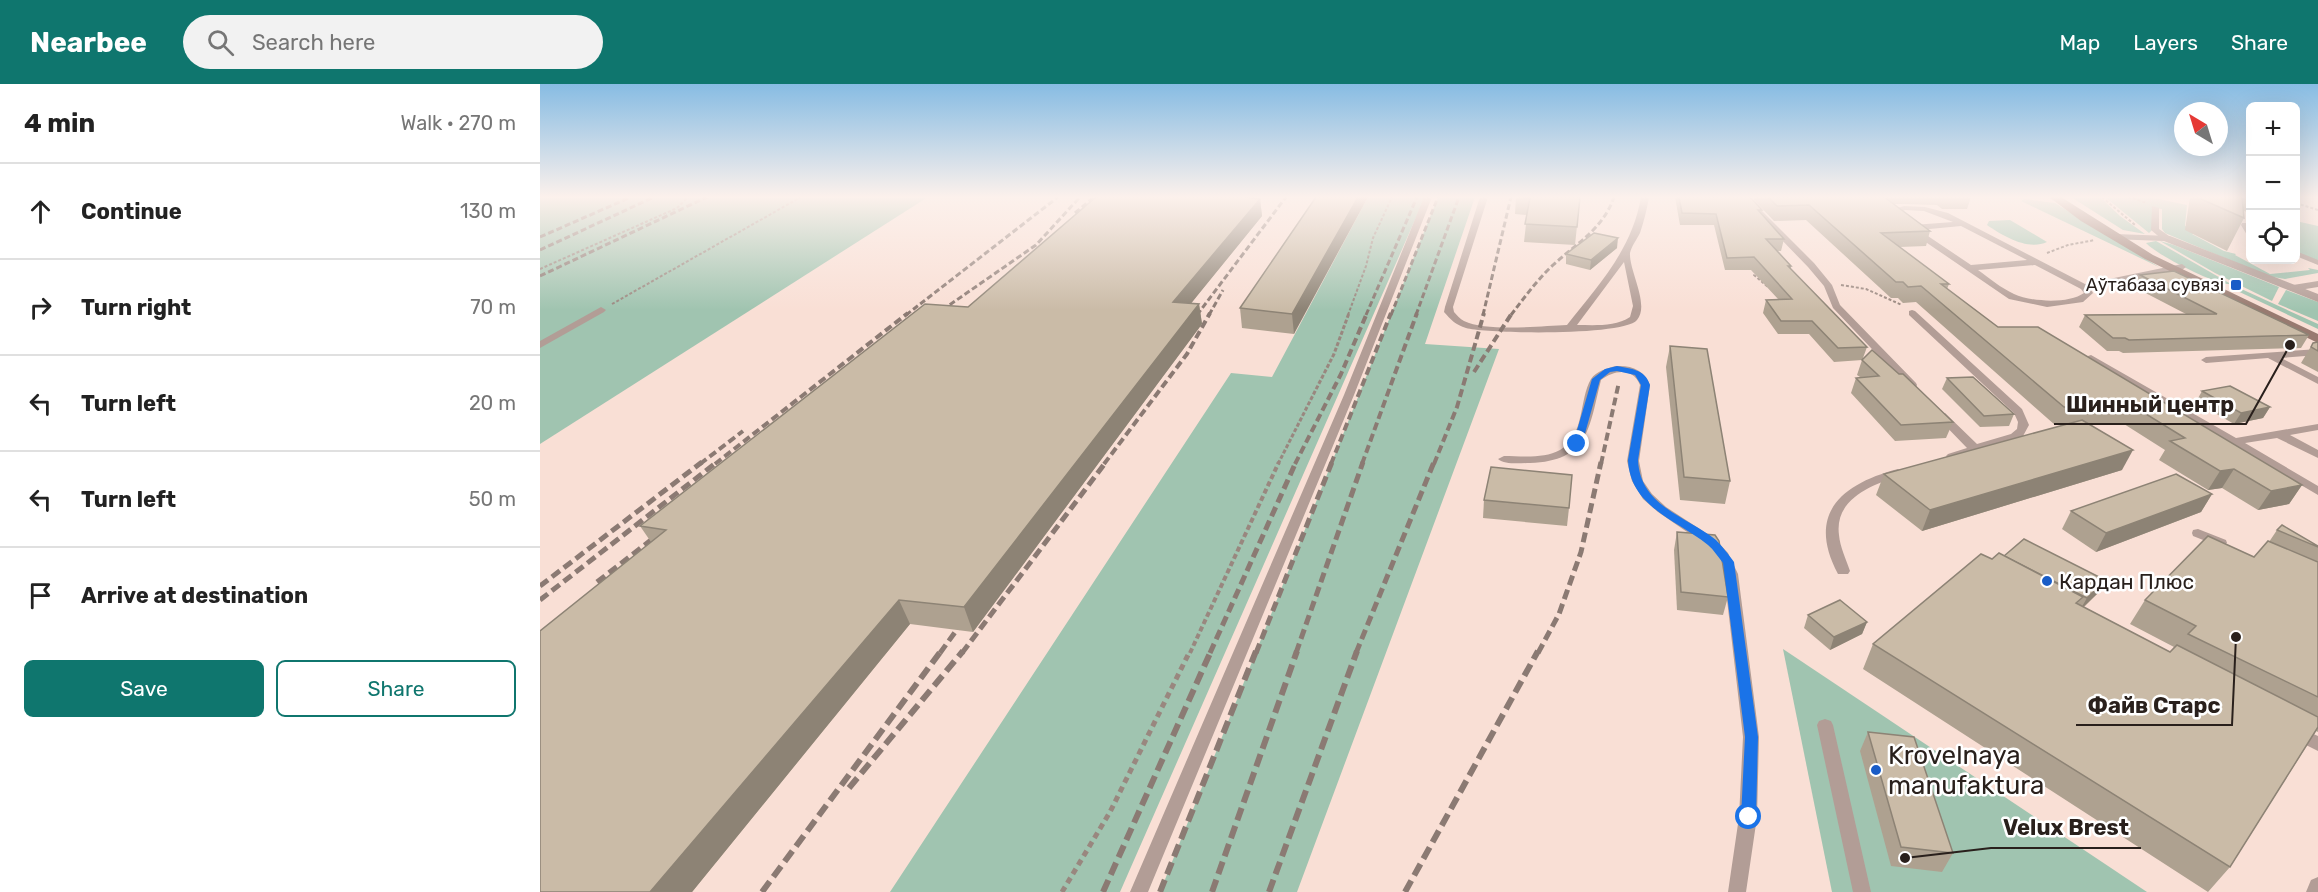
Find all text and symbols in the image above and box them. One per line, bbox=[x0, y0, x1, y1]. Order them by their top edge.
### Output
search box bbox=[183, 15, 603, 69]
text: Nearbee bbox=[30, 26, 147, 59]
icon: search bbox=[204, 26, 237, 59]
text: Search here bbox=[252, 29, 375, 56]
text: Map bbox=[2059, 30, 2100, 55]
text: Layers bbox=[2133, 30, 2198, 55]
text: Share bbox=[2231, 30, 2288, 55]
north arrow bbox=[2174, 102, 2228, 156]
map controls bbox=[2246, 102, 2300, 264]
button: + bbox=[2246, 102, 2300, 156]
text: 4 min bbox=[24, 108, 95, 139]
text: Walk · 270 m bbox=[401, 111, 516, 135]
button: − bbox=[2246, 156, 2300, 210]
icon: ahead bbox=[24, 195, 57, 228]
text: Continue bbox=[81, 198, 182, 225]
text: 130 m bbox=[460, 199, 516, 223]
button: locate bbox=[2246, 210, 2300, 264]
place label: Аўтабаза сувязі bbox=[2086, 274, 2224, 296]
marker: Аўтабаза сувязі bbox=[2229, 278, 2243, 292]
icon: right bbox=[24, 291, 57, 324]
text: Turn right bbox=[81, 294, 191, 321]
text: 70 m bbox=[470, 295, 516, 319]
callout: Шинный центр bbox=[2054, 384, 2246, 424]
icon: left bbox=[24, 387, 57, 420]
text: Turn left bbox=[81, 390, 176, 417]
text: 20 m bbox=[469, 391, 516, 415]
text: Шинный центр bbox=[2066, 391, 2234, 418]
route end bbox=[1563, 430, 1589, 456]
icon: left bbox=[24, 483, 57, 516]
text: Turn left bbox=[81, 486, 176, 513]
text: 50 m bbox=[469, 487, 516, 511]
place label: Кардан Плюс bbox=[2059, 569, 2194, 594]
marker: Кардан Плюс bbox=[2040, 574, 2054, 588]
icon: arrive bbox=[24, 579, 57, 612]
text: Arrive at destination bbox=[81, 582, 308, 609]
button: Save bbox=[24, 660, 264, 717]
button: Share bbox=[276, 660, 516, 717]
callout: Файв Старс bbox=[2076, 685, 2232, 725]
text: Файв Старс bbox=[2088, 692, 2220, 719]
place label: Krovelnaya manufaktura bbox=[1888, 740, 2044, 801]
marker: Krovelnaya manufaktura bbox=[1869, 763, 1883, 777]
route start bbox=[1735, 803, 1761, 829]
callout: Velux Brest bbox=[1991, 808, 2141, 848]
text: Velux Brest bbox=[2003, 814, 2129, 841]

